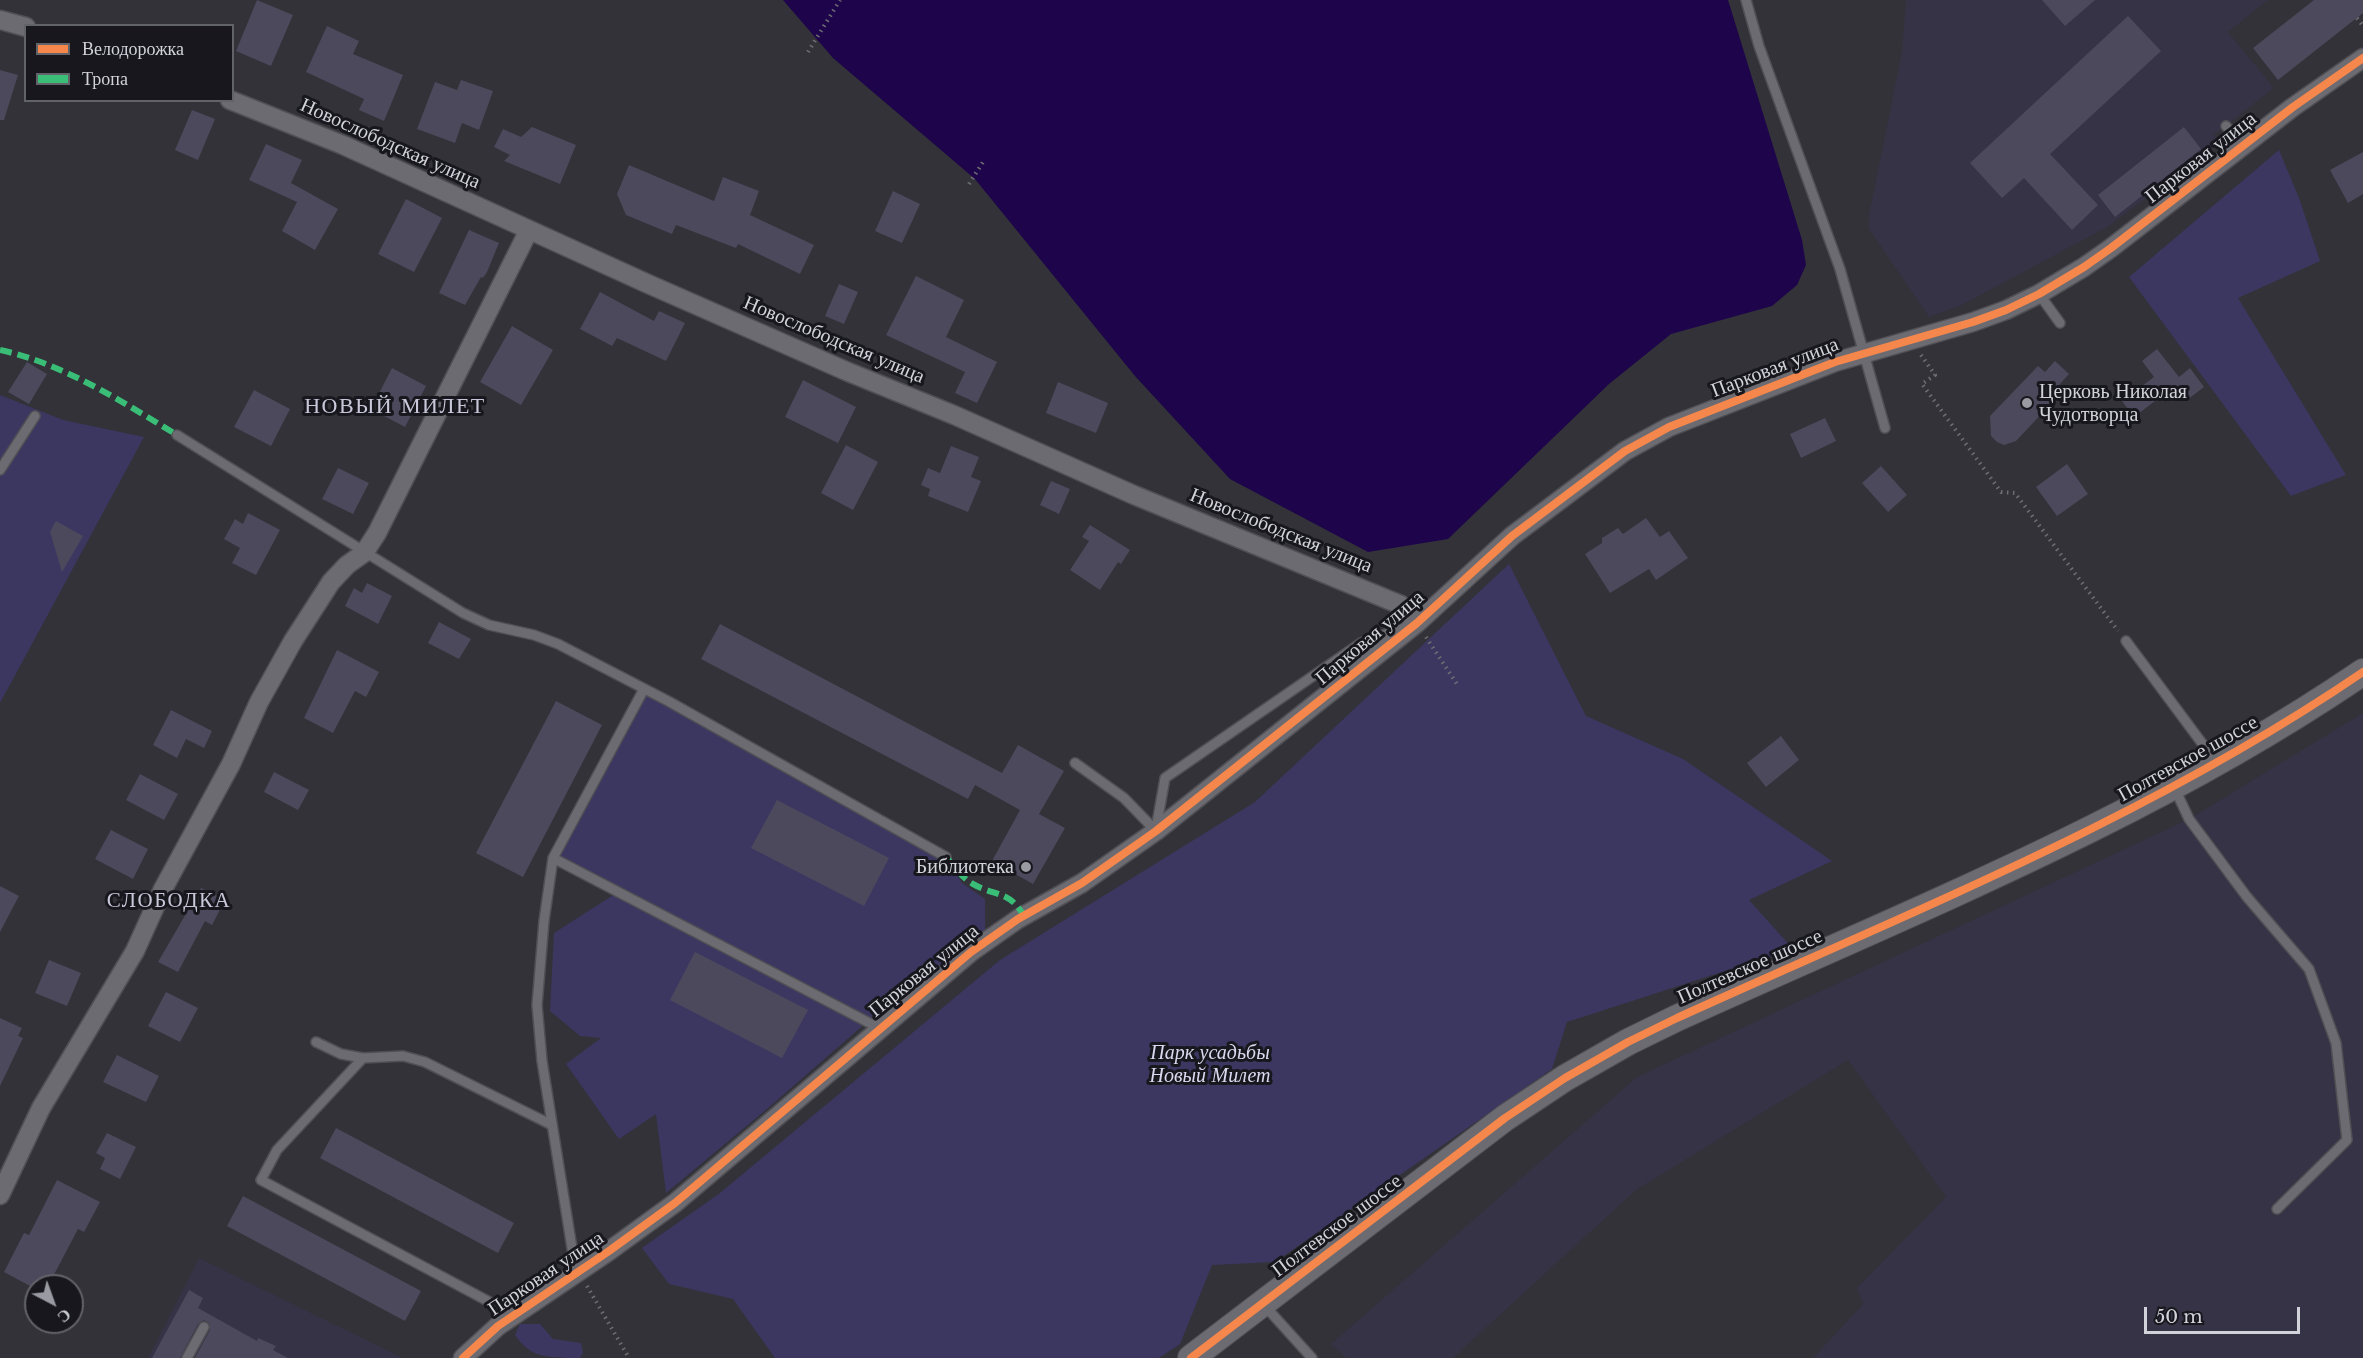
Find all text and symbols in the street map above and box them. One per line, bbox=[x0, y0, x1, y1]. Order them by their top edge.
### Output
legend bbox=[24, 24, 234, 102]
text: Велодорожка bbox=[82, 38, 184, 60]
text: Тропа bbox=[82, 68, 128, 90]
street label: Новослободская улица bbox=[296, 94, 484, 194]
street label: Парковая улица bbox=[2141, 107, 2261, 209]
street label: Новослободская улица bbox=[740, 291, 928, 389]
street label: Парковая улица bbox=[1708, 333, 1842, 403]
place label: Церковь Николая Чудотворца bbox=[2039, 380, 2187, 427]
district label: НОВЫЙ МИЛЕТ bbox=[304, 394, 486, 420]
marker: Церковь Николая Чудотворца bbox=[2020, 396, 2034, 410]
street label: Новослободская улица bbox=[1186, 483, 1376, 579]
street label: Парковая улица bbox=[1311, 586, 1429, 690]
street label: Полтевское шоссе bbox=[2114, 711, 2262, 807]
place label: Библиотека bbox=[916, 855, 1014, 879]
marker: Библиотека bbox=[1019, 860, 1033, 874]
district label: СЛОБОДКА bbox=[107, 888, 231, 914]
street label: Парковая улица bbox=[864, 919, 984, 1023]
street label: Полтевское шоссе bbox=[1674, 924, 1826, 1010]
park label: Парк усадьбы Новый Милет bbox=[1149, 1041, 1271, 1088]
street label: Полтевское шоссе bbox=[1267, 1169, 1407, 1283]
street label: Парковая улица bbox=[484, 1226, 608, 1322]
north arrow bbox=[24, 1274, 84, 1334]
scale bar bbox=[2147, 1295, 2303, 1333]
text: С bbox=[54, 1305, 75, 1327]
text: 50 m bbox=[2155, 1306, 2203, 1328]

